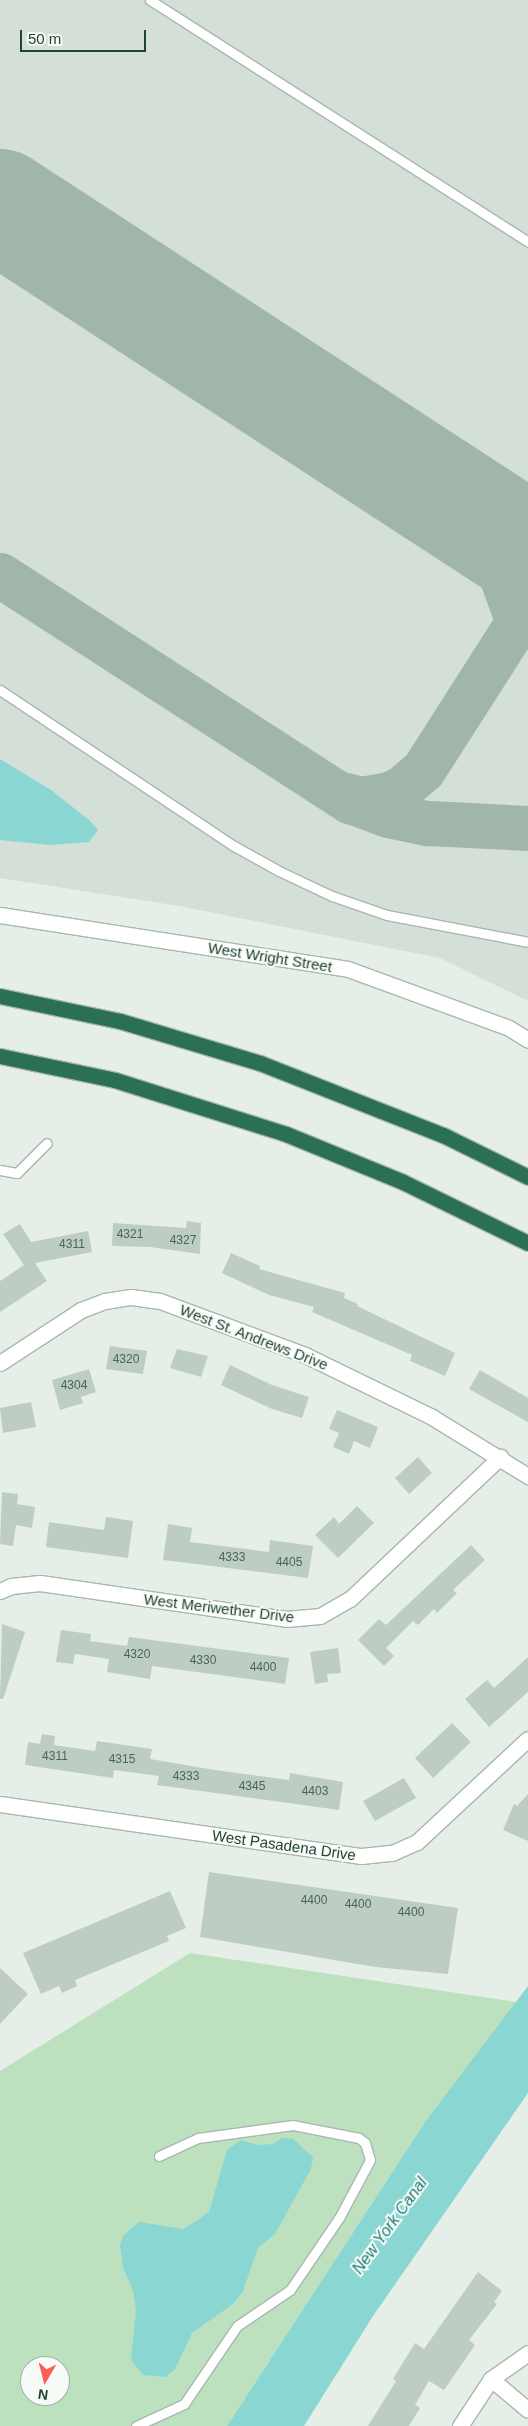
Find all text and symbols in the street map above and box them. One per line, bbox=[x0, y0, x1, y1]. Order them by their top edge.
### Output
scale bar bbox=[22, 20, 149, 52]
text: 50 m bbox=[28, 30, 61, 47]
street label: West Wright Street bbox=[207, 938, 333, 976]
house number: 4321 bbox=[117, 1228, 143, 1242]
house number: 4327 bbox=[170, 1234, 196, 1248]
house number: 4311 bbox=[59, 1238, 85, 1252]
street label: West St. Andrews Drive bbox=[177, 1300, 331, 1374]
house number: 4320 bbox=[113, 1353, 139, 1367]
house number: 4304 bbox=[61, 1379, 87, 1393]
house number: 4333 bbox=[219, 1551, 245, 1565]
house number: 4405 bbox=[276, 1556, 302, 1570]
street label: West Meriwether Drive bbox=[143, 1590, 295, 1626]
house number: 4320 bbox=[124, 1648, 150, 1662]
house number: 4330 bbox=[190, 1654, 216, 1668]
house number: 4400 bbox=[250, 1661, 276, 1675]
house number: 4311 bbox=[42, 1750, 68, 1764]
house number: 4315 bbox=[109, 1753, 135, 1767]
house number: 4333 bbox=[173, 1770, 199, 1784]
house number: 4345 bbox=[239, 1780, 265, 1794]
house number: 4403 bbox=[302, 1785, 328, 1799]
street label: West Pasadena Drive bbox=[211, 1826, 357, 1864]
house number: 4400 bbox=[301, 1894, 327, 1908]
house number: 4400 bbox=[345, 1898, 371, 1912]
house number: 4400 bbox=[398, 1906, 424, 1920]
water label: New York Canal bbox=[349, 2174, 431, 2278]
north arrow bbox=[20, 2356, 70, 2406]
text: N bbox=[37, 2386, 49, 2403]

